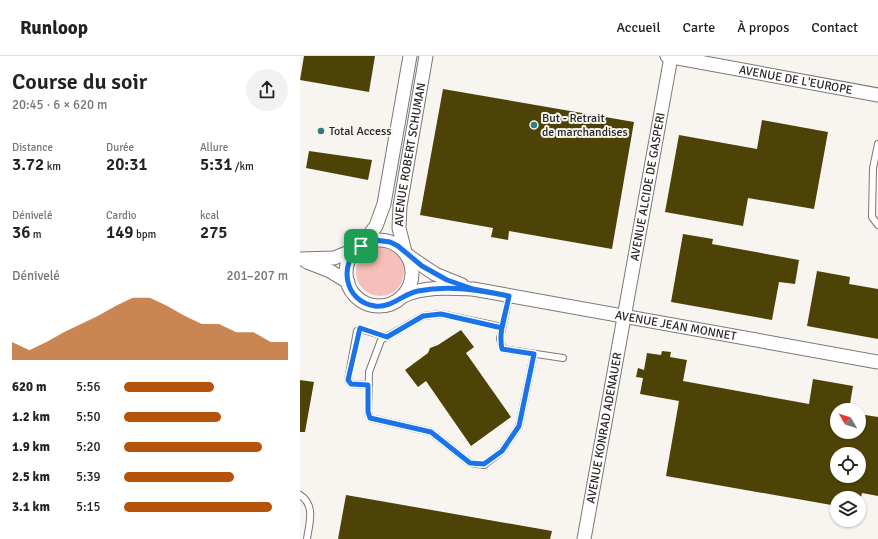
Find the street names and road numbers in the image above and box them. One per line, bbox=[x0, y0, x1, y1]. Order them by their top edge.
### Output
street label: AVENUE DE L'EUROPE bbox=[738, 62, 854, 98]
street label: AVENUE ROBERT SCHUMAN bbox=[392, 81, 429, 227]
street label: AVENUE ALCIDE DE GASPERI bbox=[627, 111, 668, 262]
street label: AVENUE JEAN MONNET bbox=[614, 307, 738, 344]
street label: AVENUE KONRAD ADENAUER bbox=[583, 351, 625, 505]

